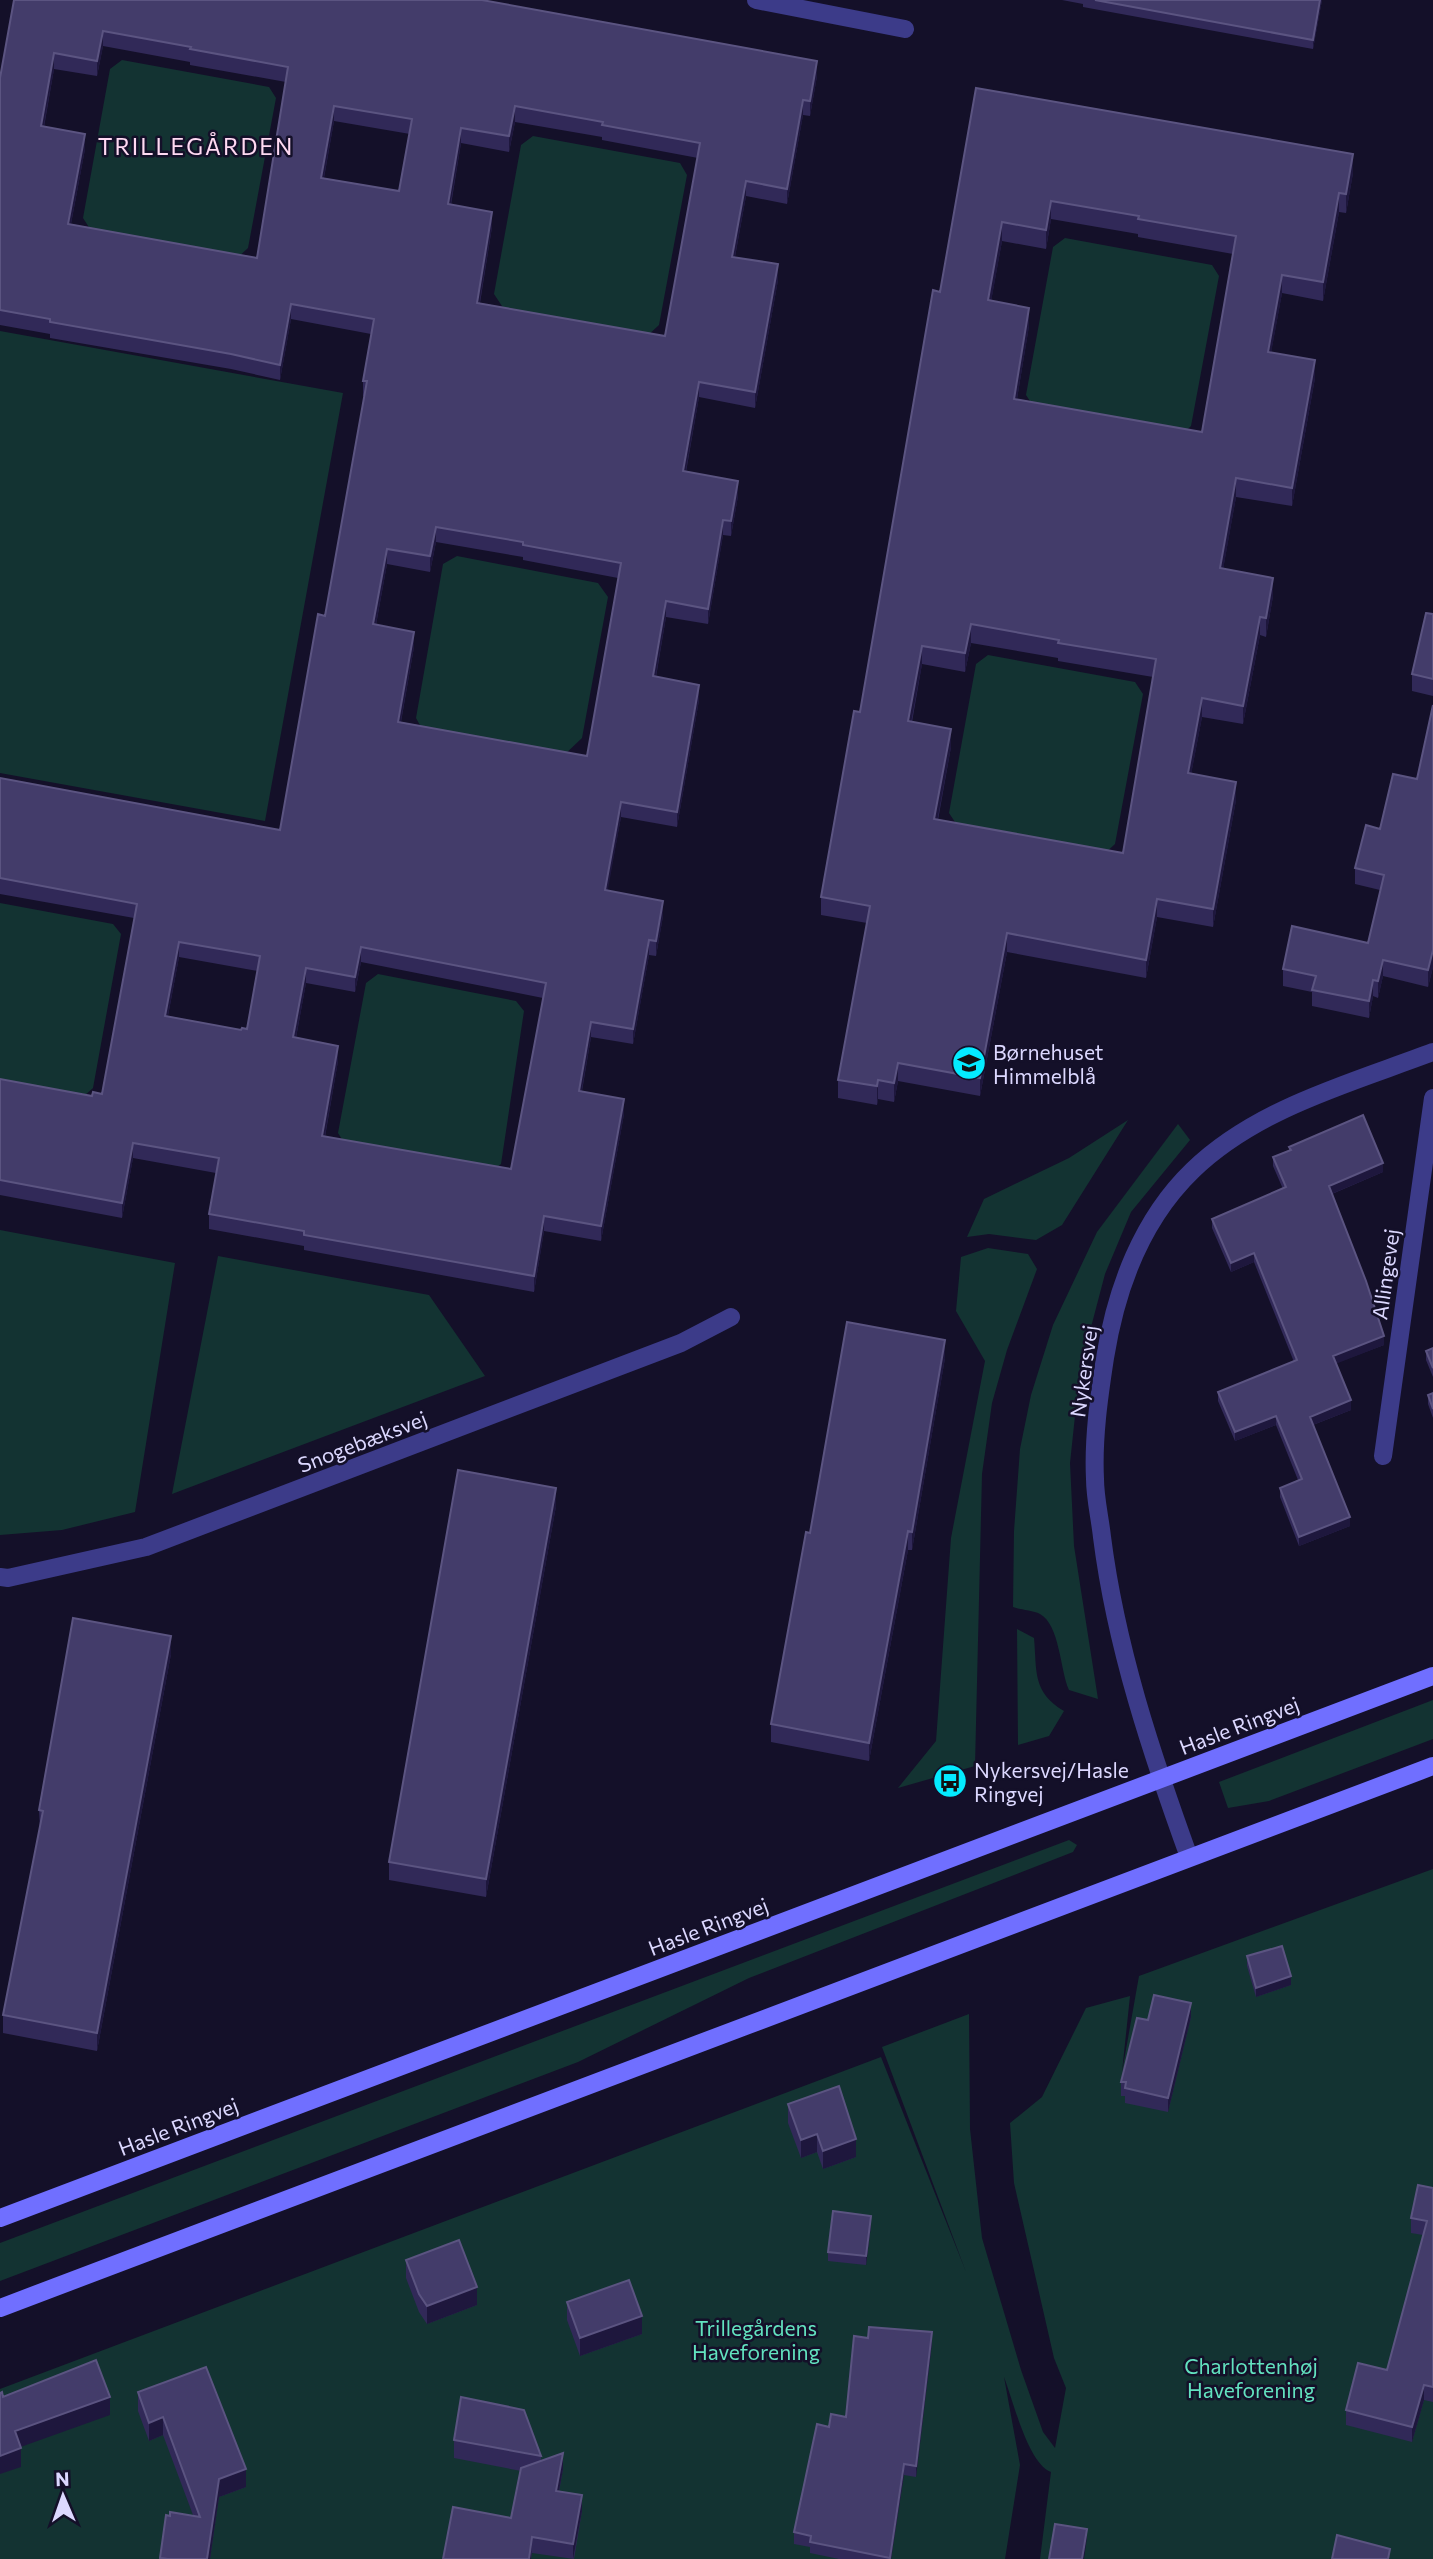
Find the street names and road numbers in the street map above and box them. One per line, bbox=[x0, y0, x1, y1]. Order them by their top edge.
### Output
street label: Allingevej bbox=[1366, 1227, 1404, 1321]
street label: Nykersvej bbox=[1064, 1323, 1102, 1419]
street label: Snogebæksvej bbox=[294, 1405, 430, 1477]
street label: Hasle Ringvej bbox=[1176, 1691, 1302, 1759]
street label: Hasle Ringvej bbox=[645, 1892, 771, 1960]
street label: Hasle Ringvej bbox=[115, 2092, 241, 2160]

